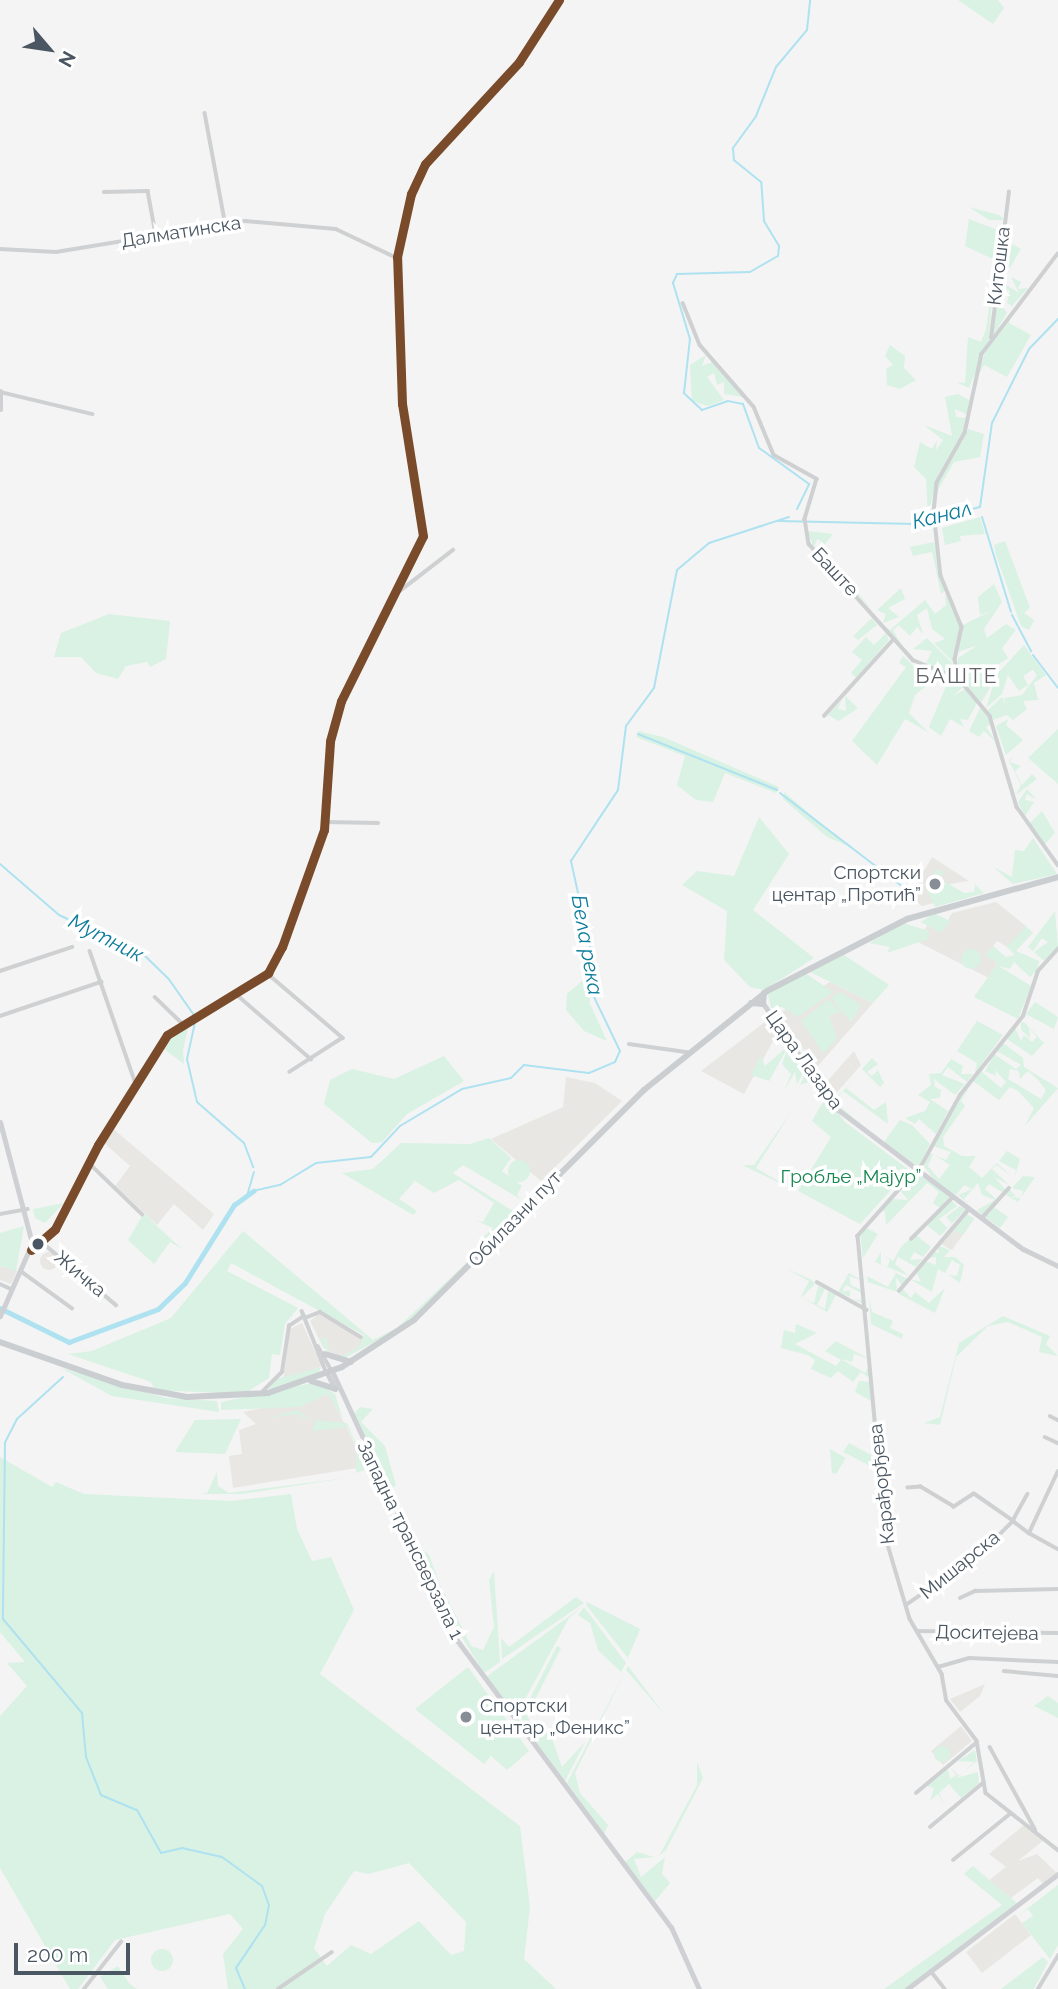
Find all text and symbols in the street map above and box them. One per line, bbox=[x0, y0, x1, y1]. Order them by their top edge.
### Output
north arrow bbox=[14, 14, 84, 84]
text: N bbox=[54, 48, 81, 71]
street label: Далматинска bbox=[119, 211, 243, 253]
street label: Китошка bbox=[983, 225, 1015, 307]
water label: Канал bbox=[909, 495, 975, 535]
street label: Баште bbox=[807, 543, 863, 601]
district label: БАШТЕ bbox=[916, 663, 998, 689]
place label: Спортски центар „Протић” bbox=[772, 862, 921, 906]
marker: Спортски центар „Протић” bbox=[927, 876, 943, 892]
water label: Бела река bbox=[566, 893, 608, 997]
water label: Мутник bbox=[64, 908, 148, 968]
street label: Цара Лазара bbox=[761, 1006, 847, 1114]
street label: Обилазни пут bbox=[464, 1166, 566, 1272]
park label: Гробље „Мајур” bbox=[781, 1166, 921, 1188]
unlabelled marker bbox=[31, 1237, 45, 1251]
street label: Жичка bbox=[50, 1246, 110, 1302]
street label: Карађорђева bbox=[864, 1423, 900, 1545]
street label: Западна трансверзала 1 bbox=[352, 1437, 468, 1643]
street label: Мишарска bbox=[916, 1526, 1004, 1604]
street label: Доситејева bbox=[935, 1621, 1039, 1645]
place label: Спортски центар „Феникс” bbox=[480, 1695, 630, 1739]
marker: Спортски центар „Феникс” bbox=[458, 1709, 474, 1725]
scale bar bbox=[18, 1930, 133, 1974]
text: 200 m bbox=[27, 1942, 88, 1967]

